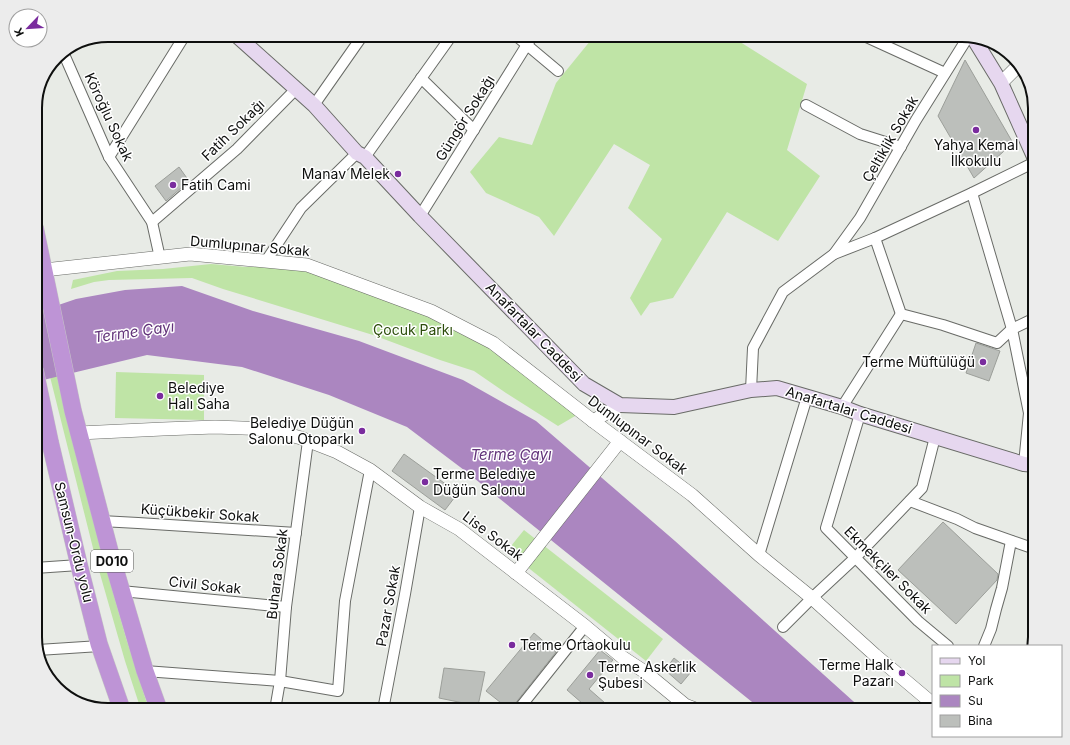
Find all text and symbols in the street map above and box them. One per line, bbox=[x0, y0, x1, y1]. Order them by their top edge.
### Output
north arrow bbox=[8, 8, 48, 48]
text: K bbox=[11, 26, 27, 39]
street label: Köroğlu Sokak bbox=[82, 70, 137, 164]
street label: Güngör Sokağı bbox=[431, 72, 498, 164]
street label: Çeltiklik Sokak bbox=[858, 92, 921, 185]
street label: Fatih Sokağı bbox=[198, 95, 268, 164]
marker: Yahya Kemal İlkokulu bbox=[971, 125, 981, 135]
place label: Yahya Kemal İlkokulu bbox=[934, 136, 1018, 169]
place label: Manav Melek bbox=[302, 165, 390, 182]
marker: Manav Melek bbox=[393, 169, 403, 179]
place label: Fatih Cami bbox=[181, 176, 251, 193]
marker: Fatih Cami bbox=[168, 180, 178, 190]
street label: Dumlupınar Sokak bbox=[189, 232, 311, 259]
street label: Anafartalar Caddesi bbox=[483, 279, 586, 385]
water label: Terme Çayı bbox=[92, 316, 176, 347]
park label: Çocuk Parkı bbox=[373, 321, 453, 338]
place label: Terme Müftülüğü bbox=[862, 353, 975, 370]
marker: Terme Müftülüğü bbox=[978, 357, 988, 367]
place label: Belediye Halı Saha bbox=[168, 379, 230, 412]
street label: Anafartalar Caddesi bbox=[784, 382, 914, 437]
marker: Belediye Halı Saha bbox=[155, 391, 165, 401]
street label: Dumlupınar Sokak bbox=[585, 392, 692, 478]
place label: Belediye Düğün Salonu Otoparkı bbox=[248, 414, 354, 447]
marker: Belediye Düğün Salonu Otoparkı bbox=[357, 426, 367, 436]
water label: Terme Çayı bbox=[470, 445, 552, 464]
place label: Terme Belediye Düğün Salonu bbox=[433, 465, 536, 498]
marker: Terme Belediye Düğün Salonu bbox=[420, 477, 430, 487]
street label: Samsun-Ordu yolu bbox=[51, 480, 98, 604]
street label: Küçükbekir Sokak bbox=[140, 500, 260, 525]
street label: Lise Sokak bbox=[460, 507, 527, 564]
street label: Ekmekçiler Sokak bbox=[841, 522, 936, 617]
street label: Buhara Sokak bbox=[263, 527, 291, 620]
road number: D010 bbox=[91, 550, 133, 572]
street label: Pazar Sokak bbox=[372, 564, 403, 648]
street label: Civil Sokak bbox=[168, 572, 242, 597]
place label: Terme Ortaokulu bbox=[520, 636, 631, 653]
marker: Terme Ortaokulu bbox=[507, 640, 517, 650]
legend bbox=[932, 645, 1062, 737]
text: Yol bbox=[968, 653, 985, 668]
place label: Terme Halk Pazarı bbox=[819, 656, 894, 689]
place label: Terme Askerlik Şubesi bbox=[598, 658, 697, 691]
marker: Terme Halk Pazarı bbox=[897, 668, 907, 678]
marker: Terme Askerlik Şubesi bbox=[585, 670, 595, 680]
text: Park bbox=[968, 673, 994, 688]
text: Su bbox=[968, 693, 983, 708]
text: Bina bbox=[968, 713, 993, 728]

